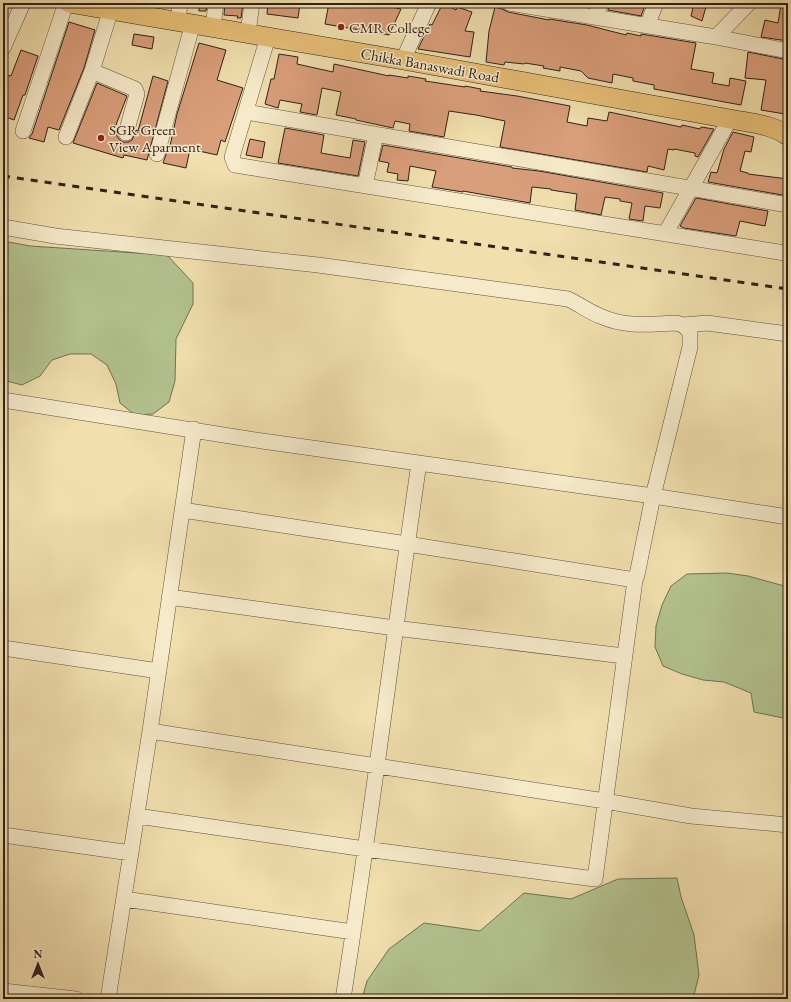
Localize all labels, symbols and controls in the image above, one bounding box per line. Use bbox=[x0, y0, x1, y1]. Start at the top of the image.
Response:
place label: CMR College bbox=[349, 18, 430, 37]
marker: CMR College bbox=[336, 22, 346, 32]
street label: Chikka Banaswadi Road bbox=[359, 43, 501, 87]
place label: SGR Green View Aparment bbox=[109, 120, 201, 156]
marker: SGR Green View Aparment bbox=[96, 133, 106, 143]
north arrow bbox=[18, 944, 58, 984]
text: N bbox=[34, 947, 43, 961]

